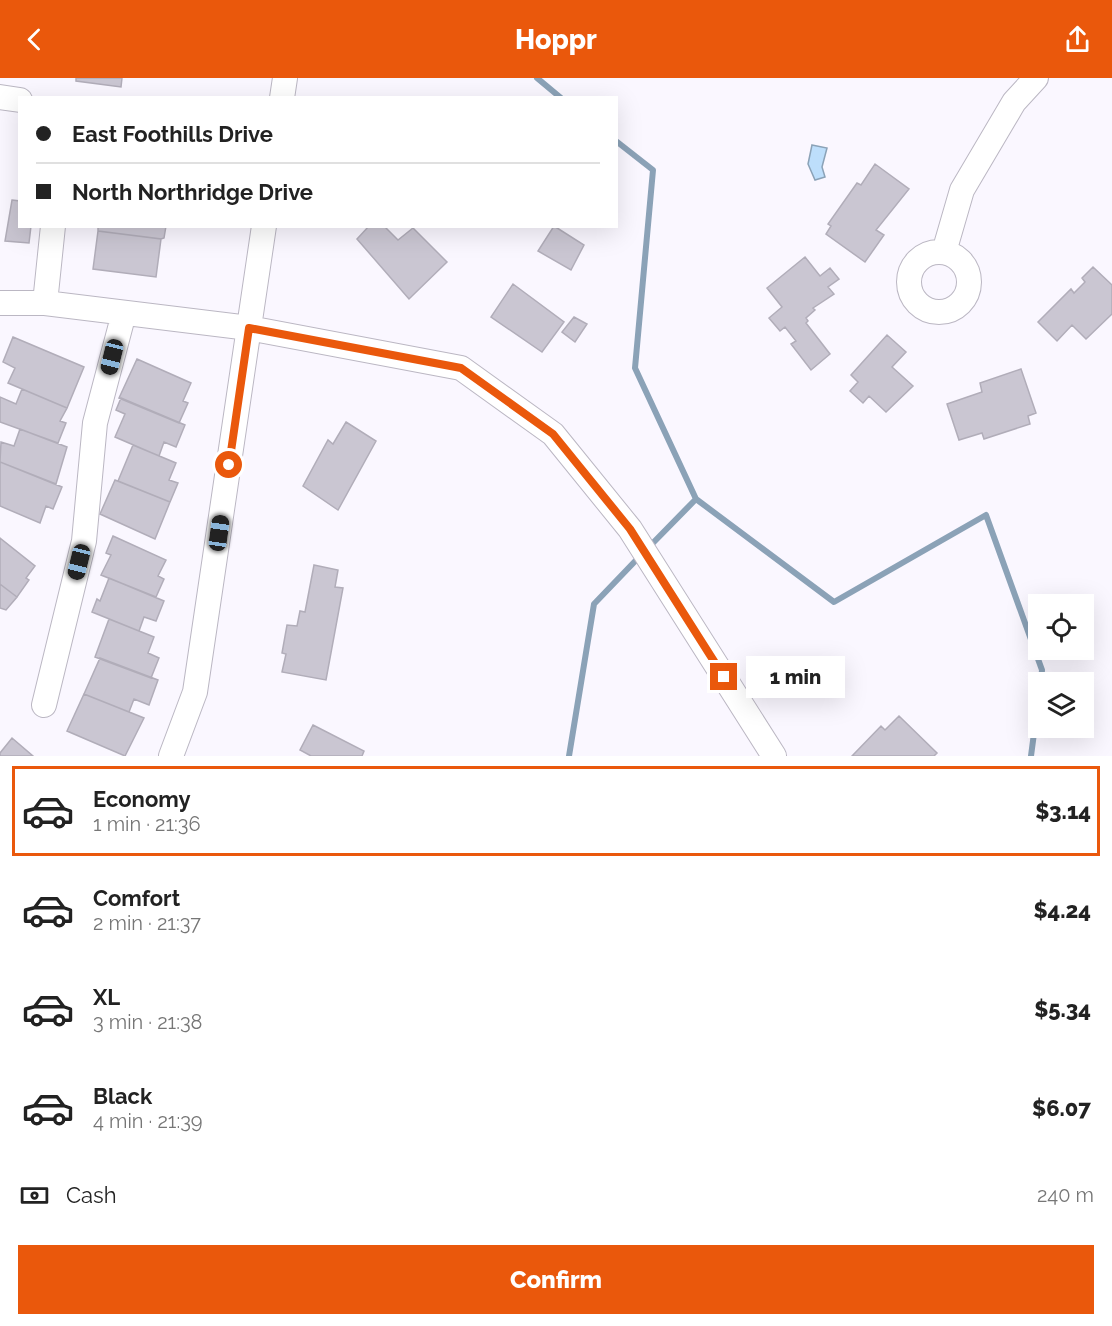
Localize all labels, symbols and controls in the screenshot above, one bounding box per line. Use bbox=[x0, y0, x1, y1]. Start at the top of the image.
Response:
icon: back bbox=[18, 23, 51, 56]
icon: share bbox=[1061, 23, 1094, 56]
text: Hoppr bbox=[515, 24, 597, 55]
text: East Foothills Drive bbox=[72, 121, 273, 147]
text: North Northridge Drive bbox=[72, 179, 313, 205]
car bbox=[99, 337, 125, 377]
route start bbox=[215, 451, 242, 478]
car bbox=[208, 514, 230, 552]
car bbox=[66, 542, 92, 582]
map controls bbox=[1028, 594, 1094, 738]
button: locate bbox=[1028, 594, 1094, 660]
callout: 1 min bbox=[745, 656, 844, 698]
route end bbox=[710, 663, 737, 690]
text: 1 min bbox=[770, 665, 821, 689]
button: layers bbox=[1028, 672, 1094, 738]
icon: car bbox=[21, 784, 75, 838]
text: Economy bbox=[93, 786, 191, 812]
text: $3.14 bbox=[1035, 798, 1091, 824]
text: 1 min · 21:36 bbox=[93, 812, 201, 836]
icon: car bbox=[21, 883, 75, 937]
text: Comfort bbox=[93, 885, 180, 911]
text: $4.24 bbox=[1033, 897, 1091, 923]
text: 2 min · 21:37 bbox=[93, 911, 201, 935]
icon: car bbox=[21, 982, 75, 1036]
text: XL bbox=[93, 984, 120, 1010]
text: $5.34 bbox=[1034, 996, 1091, 1022]
text: 3 min · 21:38 bbox=[93, 1010, 202, 1034]
icon: car bbox=[21, 1081, 75, 1135]
text: Black bbox=[93, 1083, 152, 1109]
text: $6.07 bbox=[1032, 1095, 1091, 1121]
text: 4 min · 21:39 bbox=[93, 1109, 203, 1133]
icon: cash bbox=[18, 1179, 51, 1212]
text: Cash bbox=[66, 1182, 117, 1208]
text: 240 m bbox=[1037, 1183, 1094, 1207]
button: Confirm bbox=[18, 1245, 1094, 1314]

